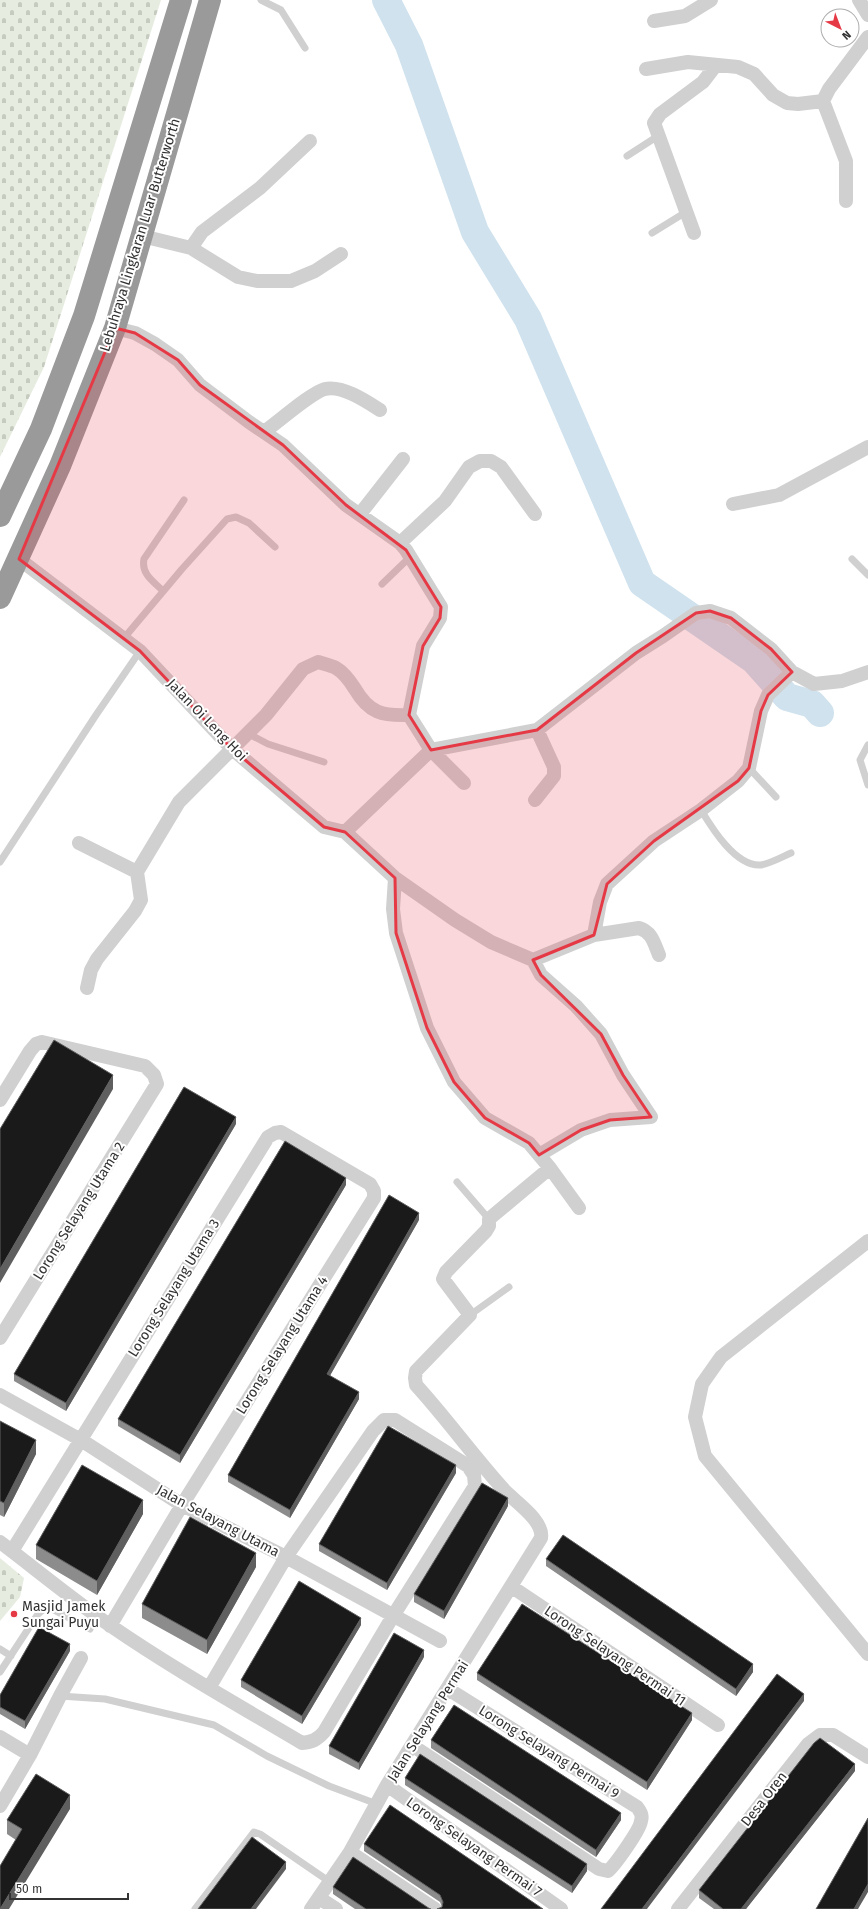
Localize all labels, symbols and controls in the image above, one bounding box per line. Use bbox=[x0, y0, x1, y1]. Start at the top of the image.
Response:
north arrow bbox=[820, 8, 860, 48]
text: N bbox=[839, 28, 853, 42]
street label: Lebuhraya Lingkaran Luar Butterworth bbox=[96, 116, 184, 354]
street label: Jalan Oi Leng Hoi bbox=[163, 675, 251, 765]
street label: Lorong Selayang Utama 2 bbox=[30, 1139, 128, 1283]
street label: Lorong Selayang Utama 3 bbox=[125, 1216, 223, 1360]
street label: Lorong Selayang Utama 4 bbox=[232, 1272, 332, 1417]
street label: Jalan Selayang Utama bbox=[154, 1481, 282, 1561]
place label: Masjid Jamek Sungai Puyu bbox=[22, 1598, 106, 1631]
street label: Lorong Selayang Permai 11 bbox=[541, 1602, 689, 1710]
marker: Masjid Jamek Sungai Puyu bbox=[9, 1609, 19, 1619]
street label: Jalan Selayang Permai bbox=[384, 1657, 472, 1785]
street label: Lorong Selayang Permai 9 bbox=[476, 1702, 622, 1802]
street label: Desa Oren bbox=[737, 1768, 791, 1830]
street label: Lorong Selayang Permai 7 bbox=[403, 1794, 545, 1900]
scale bar bbox=[10, 1875, 128, 1901]
text: 50 m bbox=[16, 1882, 42, 1896]

